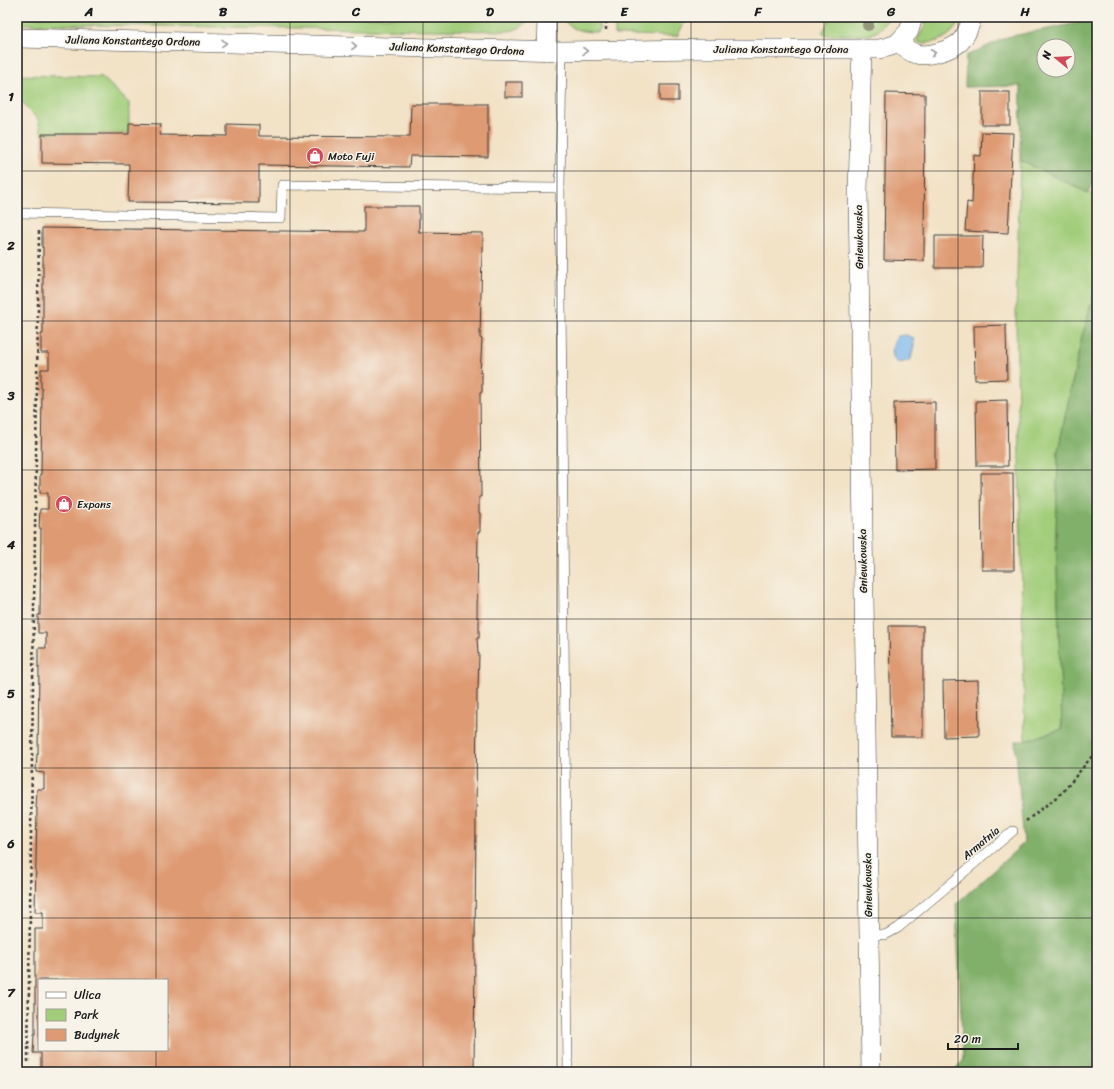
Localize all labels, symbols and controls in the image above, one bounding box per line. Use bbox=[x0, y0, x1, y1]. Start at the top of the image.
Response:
text: A bbox=[84, 0, 93, 23]
text: B bbox=[219, 0, 228, 23]
text: C bbox=[351, 0, 361, 23]
text: D bbox=[486, 0, 494, 23]
text: E bbox=[620, 0, 629, 23]
text: F bbox=[753, 0, 762, 23]
text: G bbox=[886, 0, 896, 23]
text: H bbox=[1019, 0, 1030, 23]
street label: Juliana Konstantego Ordona bbox=[64, 30, 201, 52]
street label: Juliana Konstantego Ordona bbox=[388, 37, 525, 61]
north arrow bbox=[1036, 38, 1076, 78]
one-way arrow bbox=[221, 39, 227, 47]
street label: Juliana Konstantego Ordona bbox=[713, 40, 849, 59]
one-way arrow bbox=[351, 42, 357, 50]
one-way arrow bbox=[582, 47, 588, 55]
text: N bbox=[1036, 48, 1057, 63]
one-way arrow bbox=[930, 49, 936, 58]
text: 1 bbox=[8, 85, 14, 108]
shop icon: Moto Fuji bbox=[305, 146, 325, 166]
place label: Moto Fuji bbox=[328, 147, 375, 166]
street label: Gniewkowska bbox=[849, 204, 869, 269]
text: 2 bbox=[6, 234, 15, 257]
text: 3 bbox=[6, 384, 15, 407]
shop icon: Expans bbox=[54, 494, 74, 514]
place label: Expans bbox=[77, 495, 112, 514]
street label: Gniewkowska bbox=[853, 528, 873, 593]
text: 4 bbox=[6, 533, 16, 556]
text: 5 bbox=[7, 682, 15, 705]
street label: Armatnia bbox=[957, 821, 1005, 865]
text: 6 bbox=[6, 832, 15, 855]
street label: Gniewkowska bbox=[858, 852, 878, 917]
legend bbox=[38, 979, 168, 1051]
text: 7 bbox=[7, 981, 16, 1004]
text: Ulica bbox=[74, 984, 102, 1006]
text: Park bbox=[74, 1004, 99, 1026]
text: Budynek bbox=[74, 1024, 120, 1046]
scale bar bbox=[948, 1025, 1018, 1051]
text: 20 m bbox=[954, 1028, 981, 1050]

